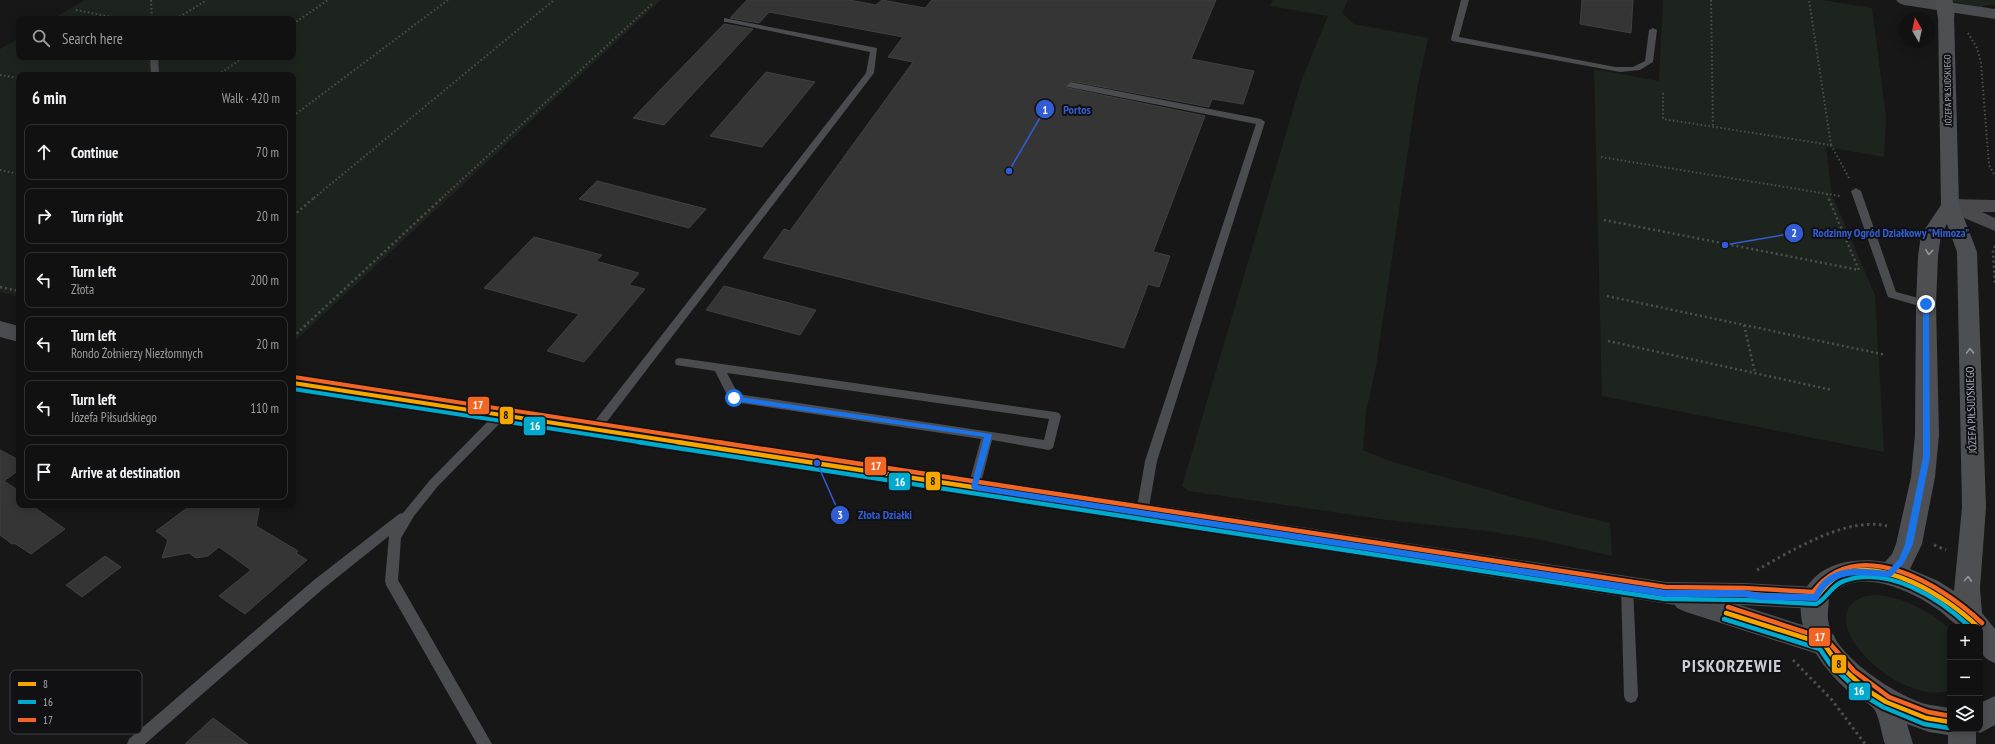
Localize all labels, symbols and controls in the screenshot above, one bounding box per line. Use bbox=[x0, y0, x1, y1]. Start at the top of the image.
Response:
north arrow bbox=[1899, 12, 1935, 48]
search box bbox=[16, 16, 296, 60]
icon: search bbox=[30, 27, 52, 49]
text: Search here bbox=[62, 29, 123, 48]
street label: JÓZEFA PIŁSUDSKIEGO bbox=[1941, 54, 1954, 127]
text: 6 min bbox=[32, 87, 66, 109]
text: Walk · 420 m bbox=[222, 90, 280, 107]
callout: Portos bbox=[1035, 97, 1098, 121]
text: 1 bbox=[1042, 102, 1048, 117]
text: Portos bbox=[1063, 102, 1091, 117]
icon: ahead bbox=[33, 141, 55, 163]
text: Continue bbox=[71, 143, 118, 162]
text: 70 m bbox=[256, 144, 279, 161]
icon: right bbox=[33, 205, 55, 227]
text: Turn right bbox=[71, 207, 123, 226]
text: 20 m bbox=[256, 208, 279, 225]
callout: Rodzinny Ogród Działkowy "Mimoza" bbox=[1784, 221, 1978, 245]
text: 2 bbox=[1791, 225, 1797, 240]
text: Rodzinny Ogród Działkowy "Mimoza" bbox=[1813, 225, 1969, 240]
one-way arrow bbox=[1924, 249, 1933, 255]
text: Turn left bbox=[71, 262, 116, 281]
icon: left bbox=[33, 269, 55, 291]
text: 200 m bbox=[250, 272, 279, 289]
text: Złota bbox=[71, 281, 94, 298]
route end bbox=[1917, 295, 1935, 313]
text: Turn left bbox=[71, 326, 116, 345]
icon: left bbox=[33, 333, 55, 355]
text: 20 m bbox=[256, 336, 279, 353]
text: Rondo Żołnierzy Niezłomnych bbox=[71, 345, 203, 362]
one-way arrow bbox=[1966, 348, 1974, 354]
street label: JÓZEFA PIŁSUDSKIEGO bbox=[1962, 366, 1980, 455]
route start bbox=[725, 389, 743, 407]
text: Turn left bbox=[71, 390, 116, 409]
line badge: 17 bbox=[467, 396, 490, 415]
icon: left bbox=[33, 397, 55, 419]
text: 17 bbox=[473, 398, 483, 412]
text: 110 m bbox=[250, 400, 279, 417]
line badge: 8 bbox=[499, 406, 514, 425]
text: 8 bbox=[503, 408, 509, 422]
text: Józefa Piłsudskiego bbox=[71, 409, 157, 426]
line badge: 16 bbox=[523, 416, 546, 436]
text: 16 bbox=[530, 419, 540, 433]
line badge: 17 bbox=[864, 456, 887, 476]
text: 17 bbox=[871, 459, 881, 473]
icon: arrive bbox=[33, 461, 55, 483]
text: Arrive at destination bbox=[71, 463, 180, 482]
line badge: 8 bbox=[925, 471, 941, 491]
line badge: 16 bbox=[888, 472, 911, 491]
text: 8 bbox=[930, 474, 936, 488]
text: 16 bbox=[895, 475, 905, 489]
callout: Złota Działki bbox=[830, 503, 920, 527]
text: 3 bbox=[837, 507, 843, 522]
text: Złota Działki bbox=[858, 507, 912, 522]
one-way arrow bbox=[1963, 575, 1972, 582]
map controls bbox=[1947, 624, 1983, 732]
button: + bbox=[1947, 624, 1983, 660]
line badge: 17 bbox=[1808, 627, 1831, 647]
text: 17 bbox=[1815, 630, 1825, 644]
district label: PISKORZEWIE bbox=[1682, 654, 1782, 677]
line badge: 8 bbox=[1831, 654, 1847, 674]
text: 8 bbox=[1836, 657, 1842, 671]
button: − bbox=[1947, 660, 1983, 696]
legend bbox=[10, 670, 142, 734]
text: 8 bbox=[43, 677, 48, 691]
line badge: 16 bbox=[1848, 682, 1871, 701]
text: 16 bbox=[1854, 684, 1864, 698]
text: 16 bbox=[43, 695, 53, 709]
button: layers bbox=[1947, 696, 1983, 732]
text: 17 bbox=[43, 713, 53, 727]

